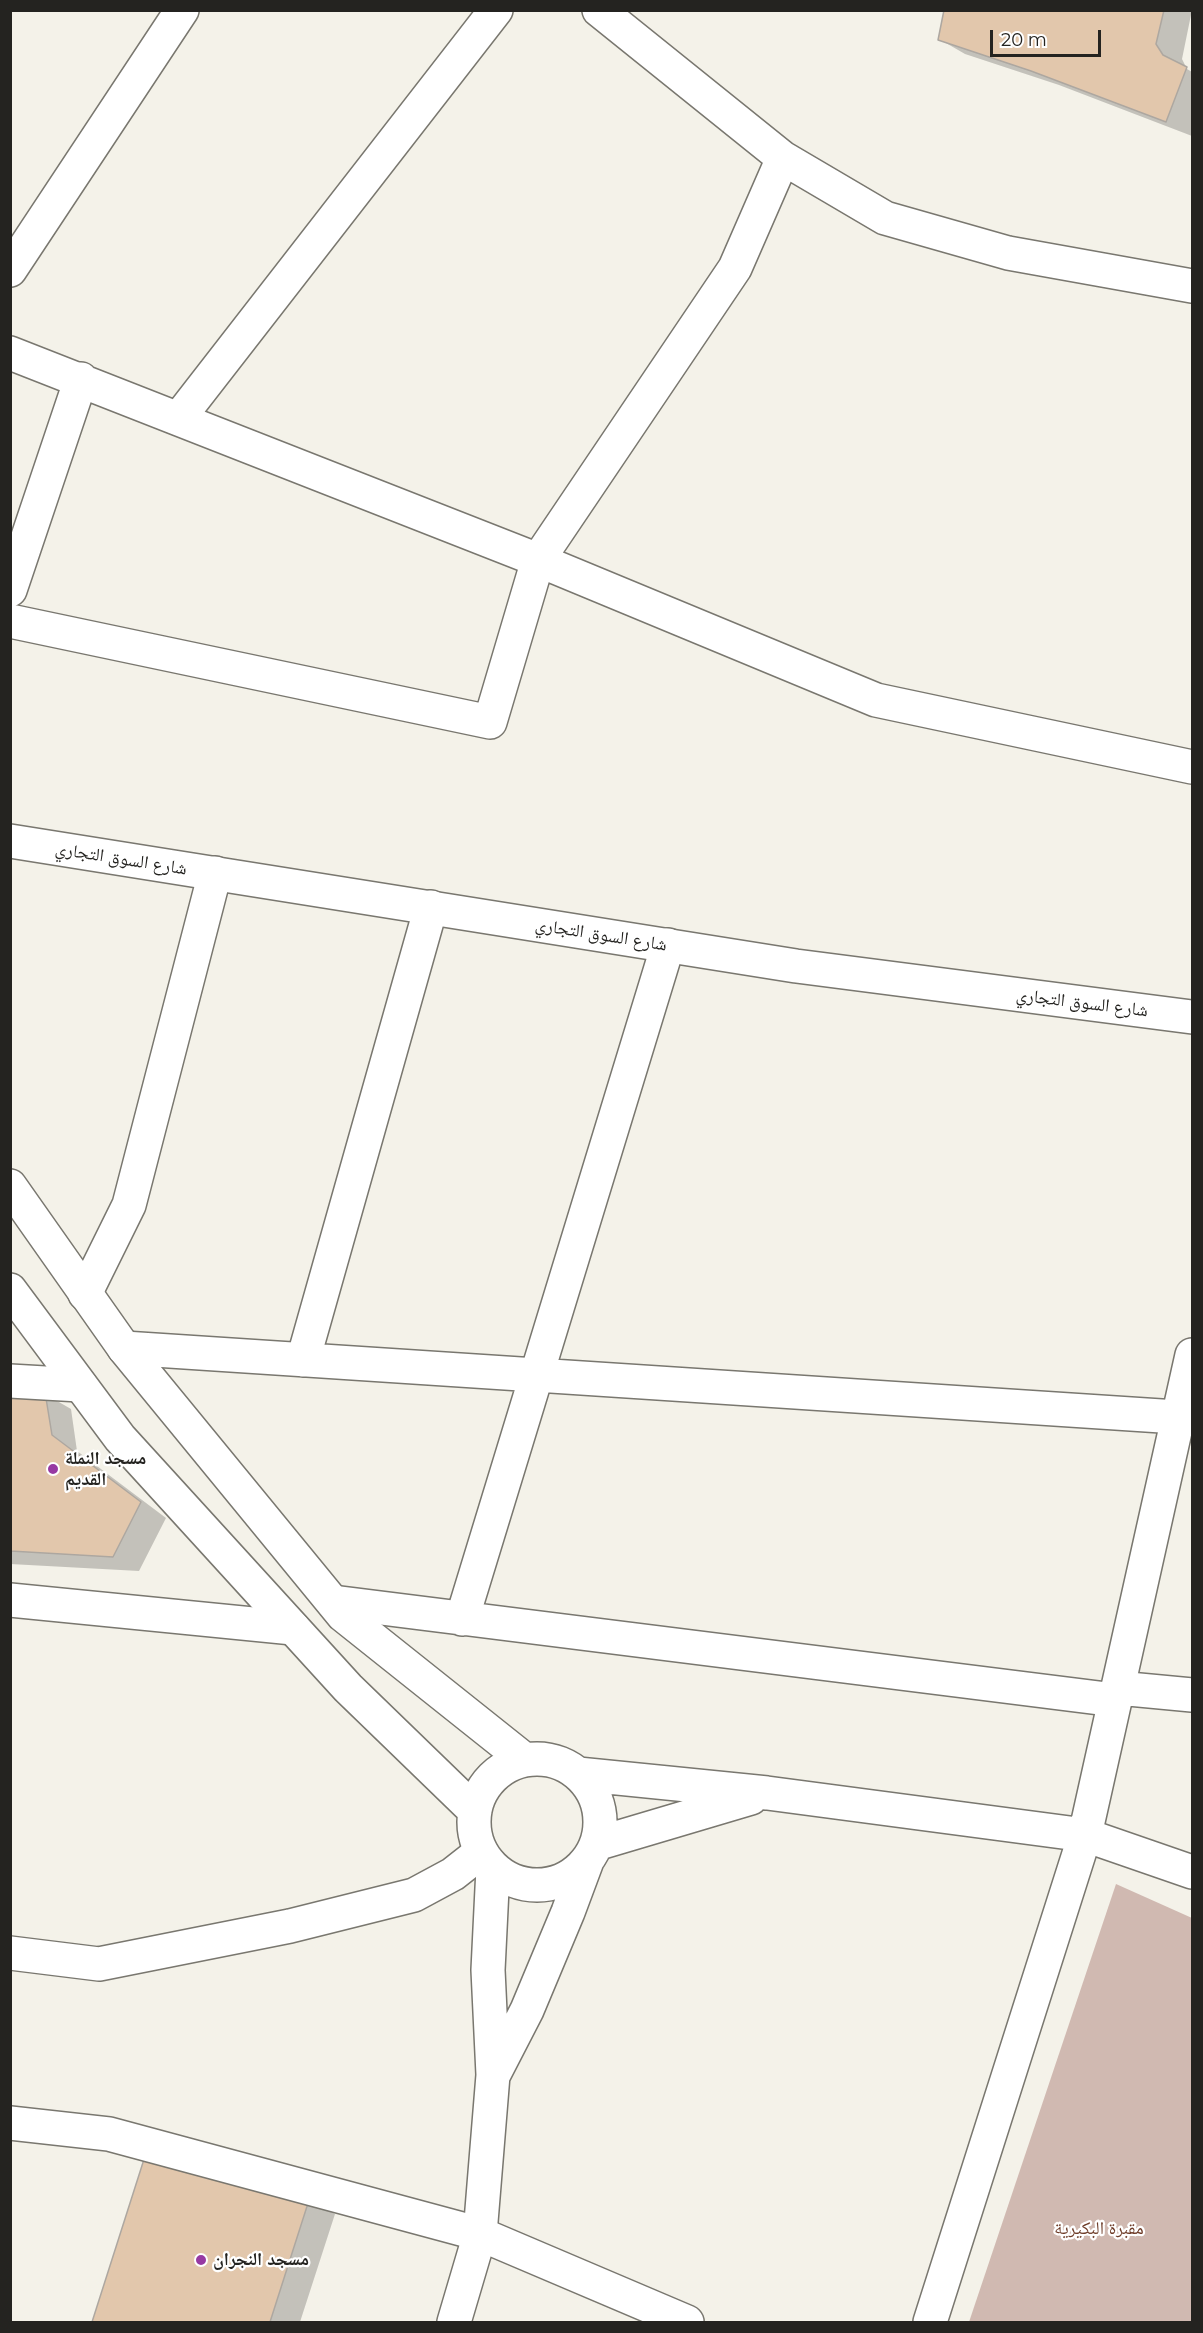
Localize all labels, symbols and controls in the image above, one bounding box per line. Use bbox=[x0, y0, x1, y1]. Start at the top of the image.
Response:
scale bar bbox=[993, 18, 1104, 56]
text: 20 m bbox=[1001, 29, 1047, 51]
street label: شارع السوق التجاري bbox=[54, 838, 188, 880]
street label: شارع السوق التجاري bbox=[534, 914, 668, 956]
street label: شارع السوق التجاري bbox=[1015, 984, 1149, 1022]
place label: مسجد النملة القديم bbox=[65, 1448, 146, 1490]
marker: مسجد النملة القديم bbox=[46, 1462, 60, 1476]
park label: مقبرة البكيرية bbox=[1054, 2218, 1144, 2240]
place label: مسجد النجران bbox=[213, 2249, 309, 2271]
marker: مسجد النجران bbox=[194, 2253, 208, 2267]

